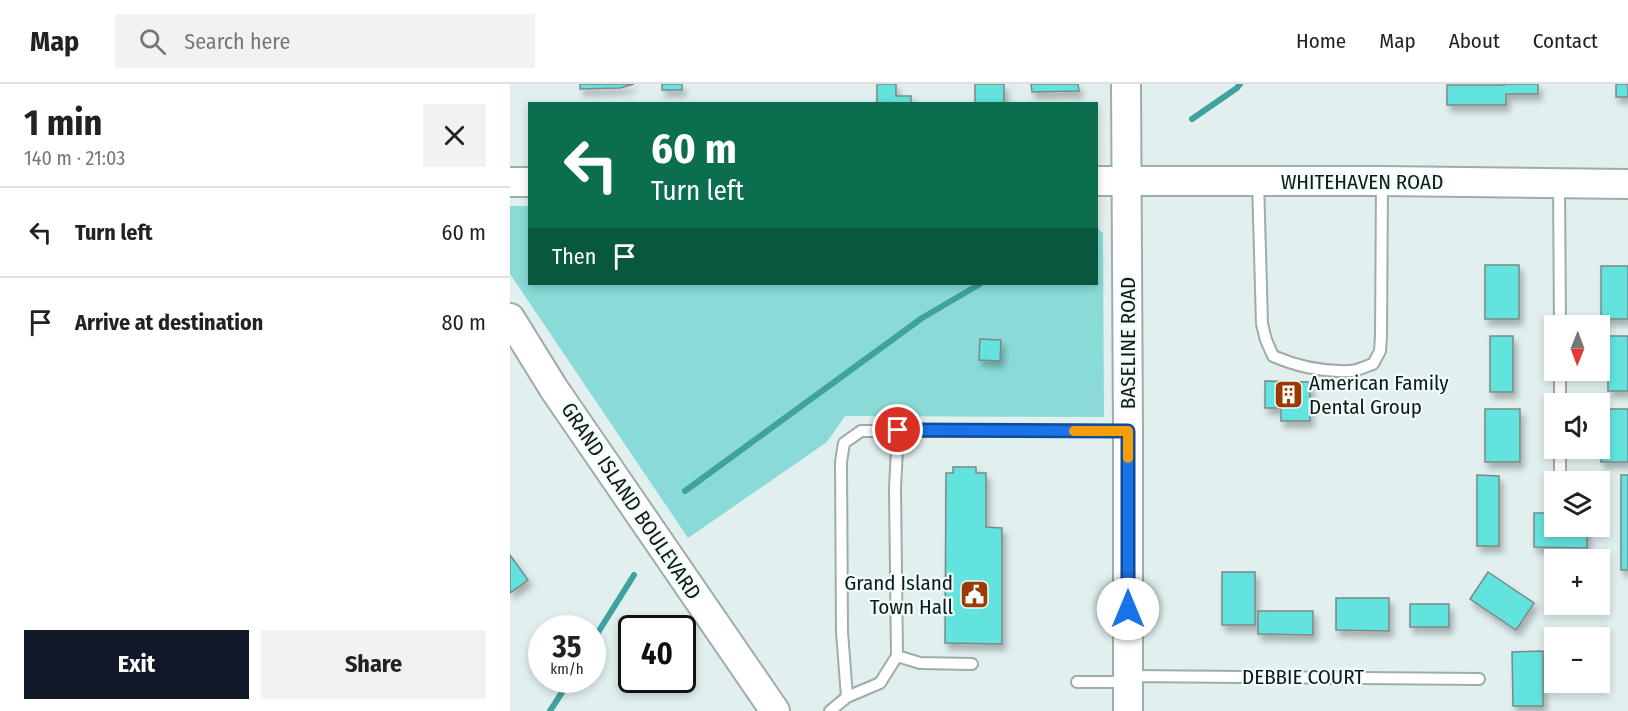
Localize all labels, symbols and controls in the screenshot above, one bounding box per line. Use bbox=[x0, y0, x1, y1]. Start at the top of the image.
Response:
search box bbox=[115, 14, 535, 68]
text: Map bbox=[30, 25, 79, 58]
icon: search bbox=[136, 25, 169, 58]
text: Search here bbox=[184, 28, 290, 55]
text: Home bbox=[1296, 28, 1346, 54]
text: Map bbox=[1379, 28, 1416, 54]
text: About bbox=[1449, 28, 1500, 54]
text: Contact bbox=[1533, 28, 1598, 54]
text: 1 min bbox=[24, 101, 102, 145]
button: close bbox=[423, 104, 486, 167]
text: 60 m bbox=[651, 124, 737, 174]
icon: left bbox=[552, 126, 630, 204]
text: 140 m · 21:03 bbox=[24, 146, 125, 170]
street label: WHITEHAVEN ROAD bbox=[1281, 169, 1443, 195]
text: Turn left bbox=[651, 175, 744, 207]
icon: left bbox=[24, 216, 57, 249]
text: Turn left bbox=[75, 219, 153, 246]
text: 60 m bbox=[442, 219, 486, 246]
icon: arrive bbox=[608, 240, 641, 273]
text: Then bbox=[552, 243, 596, 270]
street label: BASELINE ROAD bbox=[1115, 277, 1141, 409]
icon: arrive bbox=[24, 306, 57, 339]
text: Arrive at destination bbox=[75, 309, 263, 336]
text: 80 m bbox=[441, 309, 486, 336]
north arrow bbox=[1544, 315, 1610, 381]
map controls bbox=[1544, 315, 1610, 693]
place label: American Family Dental Group bbox=[1309, 370, 1449, 420]
building icon: American Family Dental Group bbox=[1272, 379, 1304, 411]
button: sound bbox=[1544, 393, 1610, 459]
street label: GRAND ISLAND BOULEVARD bbox=[555, 398, 707, 604]
pin bbox=[872, 404, 923, 455]
icon: arrive bbox=[881, 413, 914, 446]
button: layers bbox=[1544, 471, 1610, 537]
button: + bbox=[1544, 549, 1610, 615]
place label: Grand Island Town Hall bbox=[844, 570, 953, 620]
position arrow bbox=[1096, 577, 1160, 641]
public building icon: Grand Island Town Hall bbox=[958, 579, 990, 611]
speed limit sign: 40 bbox=[618, 615, 696, 693]
button: − bbox=[1544, 627, 1610, 693]
text: 35 bbox=[553, 629, 581, 665]
button: Exit bbox=[24, 630, 249, 699]
button: Share bbox=[261, 630, 486, 699]
text: km/h bbox=[550, 660, 584, 678]
street label: DEBBIE COURT bbox=[1242, 664, 1364, 690]

